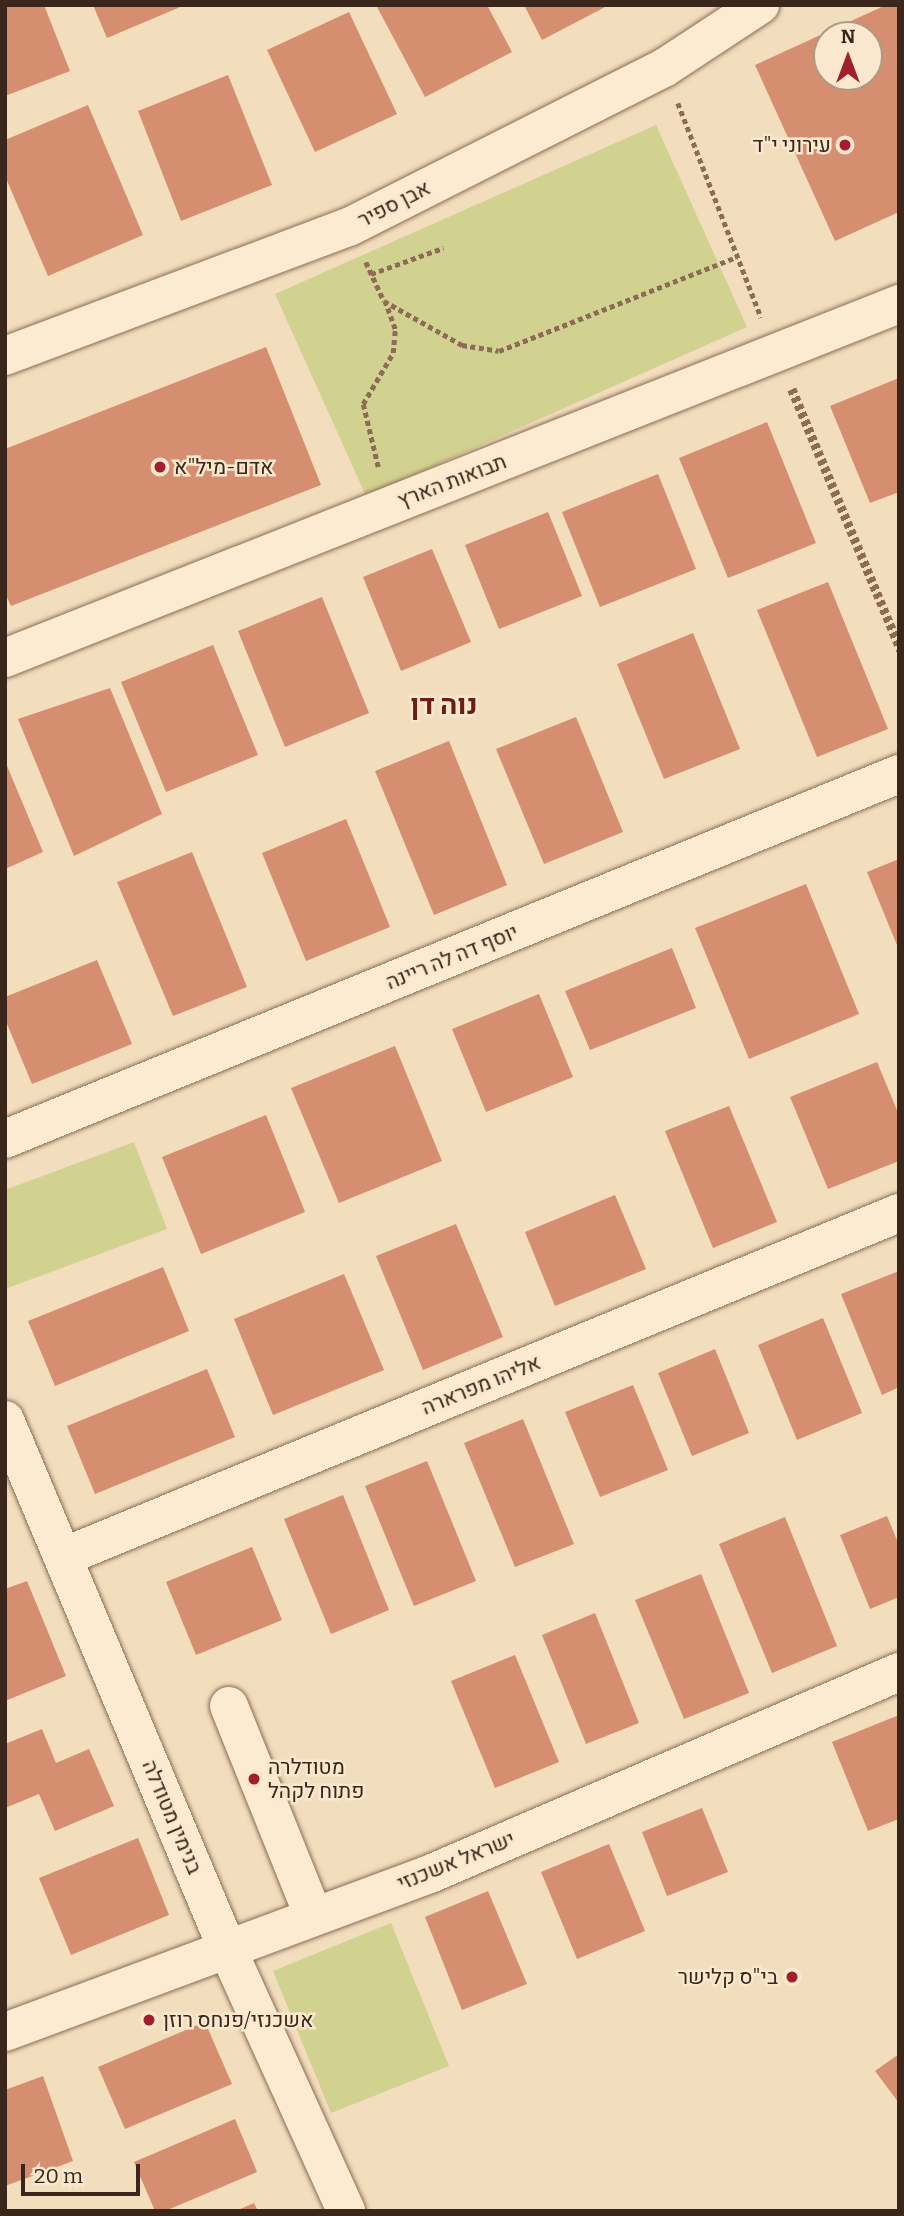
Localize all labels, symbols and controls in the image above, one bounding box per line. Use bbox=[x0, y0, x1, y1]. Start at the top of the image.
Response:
north arrow bbox=[813, 21, 883, 91]
text: N bbox=[841, 25, 855, 48]
place label: עירוני י"ד bbox=[753, 132, 831, 158]
marker: עירוני י"ד bbox=[837, 137, 853, 153]
street label: אבן ספיר bbox=[354, 175, 434, 233]
street label: תבואות הארץ bbox=[394, 449, 510, 513]
place label: אדם-מיל"א bbox=[174, 454, 273, 480]
marker: אדם-מיל"א bbox=[152, 459, 168, 475]
district label: נוה דן bbox=[410, 688, 478, 722]
street label: יוסף דה לה ריינה bbox=[382, 919, 522, 995]
street label: אליהו מפרארה bbox=[418, 1350, 544, 1420]
place label: מטודלרה פתוח לקהל bbox=[268, 1754, 364, 1804]
street label: בנימין מטודלה bbox=[137, 1756, 207, 1878]
marker: מטודלרה פתוח לקהל bbox=[246, 1771, 262, 1787]
street label: ישראל אשכנזי bbox=[394, 1826, 518, 1896]
place label: בי"ס קלישר bbox=[678, 1964, 778, 1990]
marker: בי"ס קלישר bbox=[784, 1969, 800, 1985]
place label: אשכנזי/פנחס רוזן bbox=[163, 2007, 313, 2033]
marker: אשכנזי/פנחס רוזן bbox=[141, 2012, 157, 2028]
scale bar bbox=[24, 2150, 144, 2194]
text: 20 m bbox=[34, 2163, 83, 2189]

